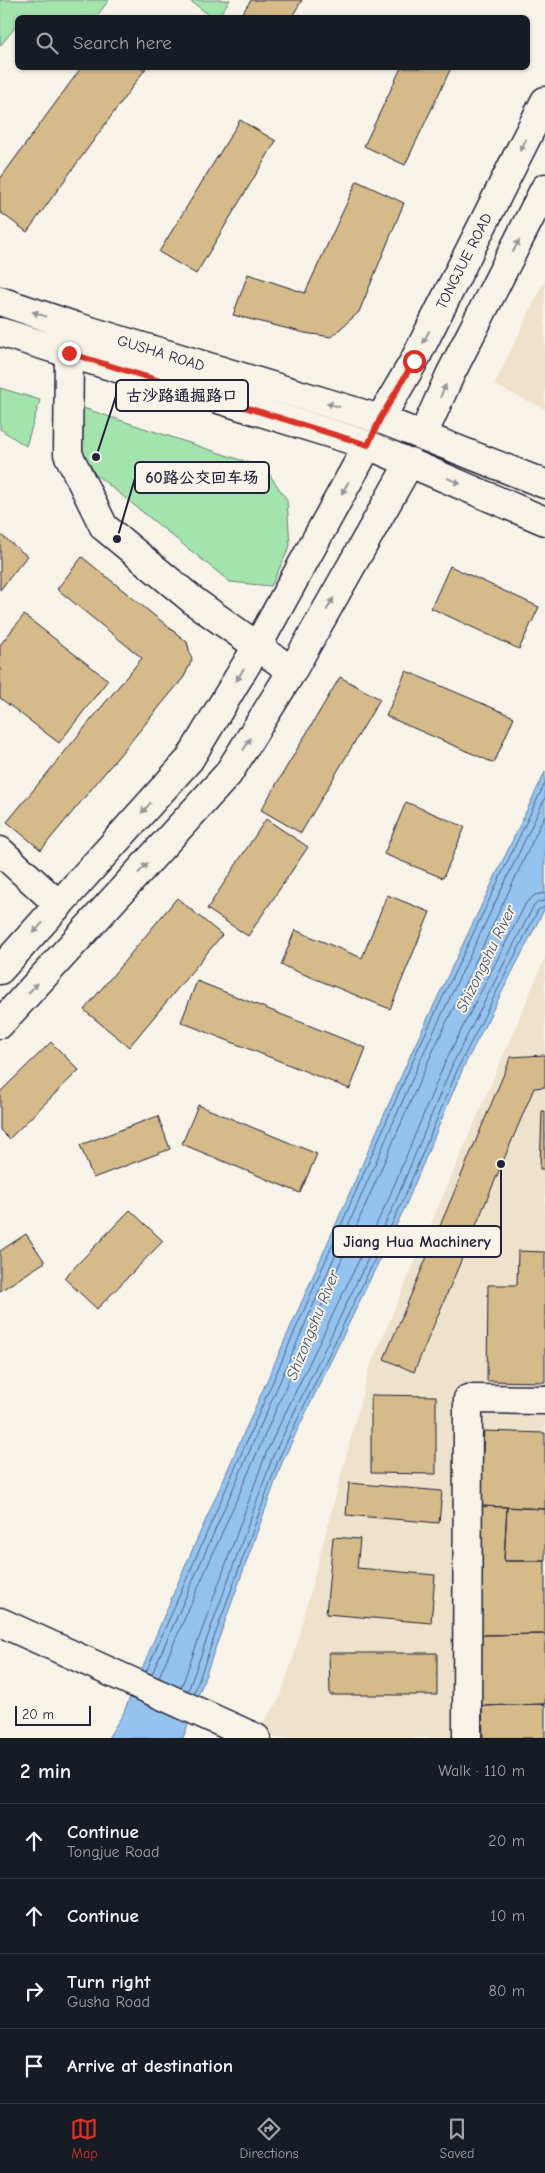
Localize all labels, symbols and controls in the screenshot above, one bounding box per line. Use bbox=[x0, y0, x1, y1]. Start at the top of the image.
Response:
search box bbox=[15, 15, 530, 70]
icon: search bbox=[33, 29, 61, 57]
text: Search here bbox=[73, 32, 172, 54]
one-way arrow bbox=[519, 137, 527, 152]
street label: TONGJUE ROAD bbox=[432, 210, 496, 312]
one-way arrow bbox=[512, 238, 520, 253]
one-way arrow bbox=[31, 310, 46, 317]
one-way arrow bbox=[422, 329, 430, 344]
street label: GUSHA ROAD bbox=[115, 331, 207, 375]
route end bbox=[58, 342, 81, 365]
route start bbox=[403, 350, 426, 373]
callout: 古沙路通掘路口 bbox=[116, 380, 248, 411]
one-way arrow bbox=[440, 384, 448, 398]
text: 古沙路通掘路口 bbox=[126, 387, 238, 405]
one-way arrow bbox=[325, 401, 340, 409]
callout: 60路公交回车场 bbox=[135, 462, 269, 493]
text: 60路公交回车场 bbox=[145, 469, 259, 487]
one-way arrow bbox=[447, 478, 461, 486]
one-way arrow bbox=[340, 481, 349, 494]
one-way arrow bbox=[326, 597, 334, 612]
one-way arrow bbox=[235, 669, 244, 682]
one-way arrow bbox=[242, 737, 252, 750]
one-way arrow bbox=[140, 801, 152, 813]
one-way arrow bbox=[137, 861, 148, 874]
water label: Shizongshu River bbox=[452, 902, 520, 1015]
one-way arrow bbox=[32, 922, 43, 935]
one-way arrow bbox=[27, 982, 39, 994]
callout: Jiang Hua Machinery bbox=[333, 1226, 501, 1257]
text: Jiang Hua Machinery bbox=[343, 1233, 491, 1251]
water label: Shizongshu River bbox=[283, 1267, 343, 1382]
scale bar bbox=[15, 1703, 91, 1726]
text: 20 m bbox=[22, 1706, 54, 1723]
text: 2 min bbox=[20, 1759, 71, 1783]
text: Walk · 110 m bbox=[438, 1762, 525, 1780]
text: Continue bbox=[67, 1821, 139, 1843]
icon: ahead bbox=[20, 1827, 48, 1855]
text: 20 m bbox=[488, 1832, 525, 1850]
text: Tongjue Road bbox=[67, 1843, 160, 1861]
icon: ahead bbox=[20, 1902, 48, 1930]
text: Continue bbox=[67, 1905, 139, 1927]
text: 10 m bbox=[490, 1907, 525, 1925]
text: Turn right bbox=[67, 1971, 151, 1993]
icon: right bbox=[20, 1977, 48, 2005]
text: 80 m bbox=[488, 1982, 525, 2000]
text: Gusha Road bbox=[67, 1993, 150, 2011]
icon: arrive bbox=[20, 2052, 48, 2080]
text: Arrive at destination bbox=[67, 2055, 233, 2077]
tab: Map bbox=[70, 2115, 98, 2162]
tab: Directions bbox=[239, 2115, 299, 2162]
tab: Saved bbox=[440, 2115, 475, 2162]

